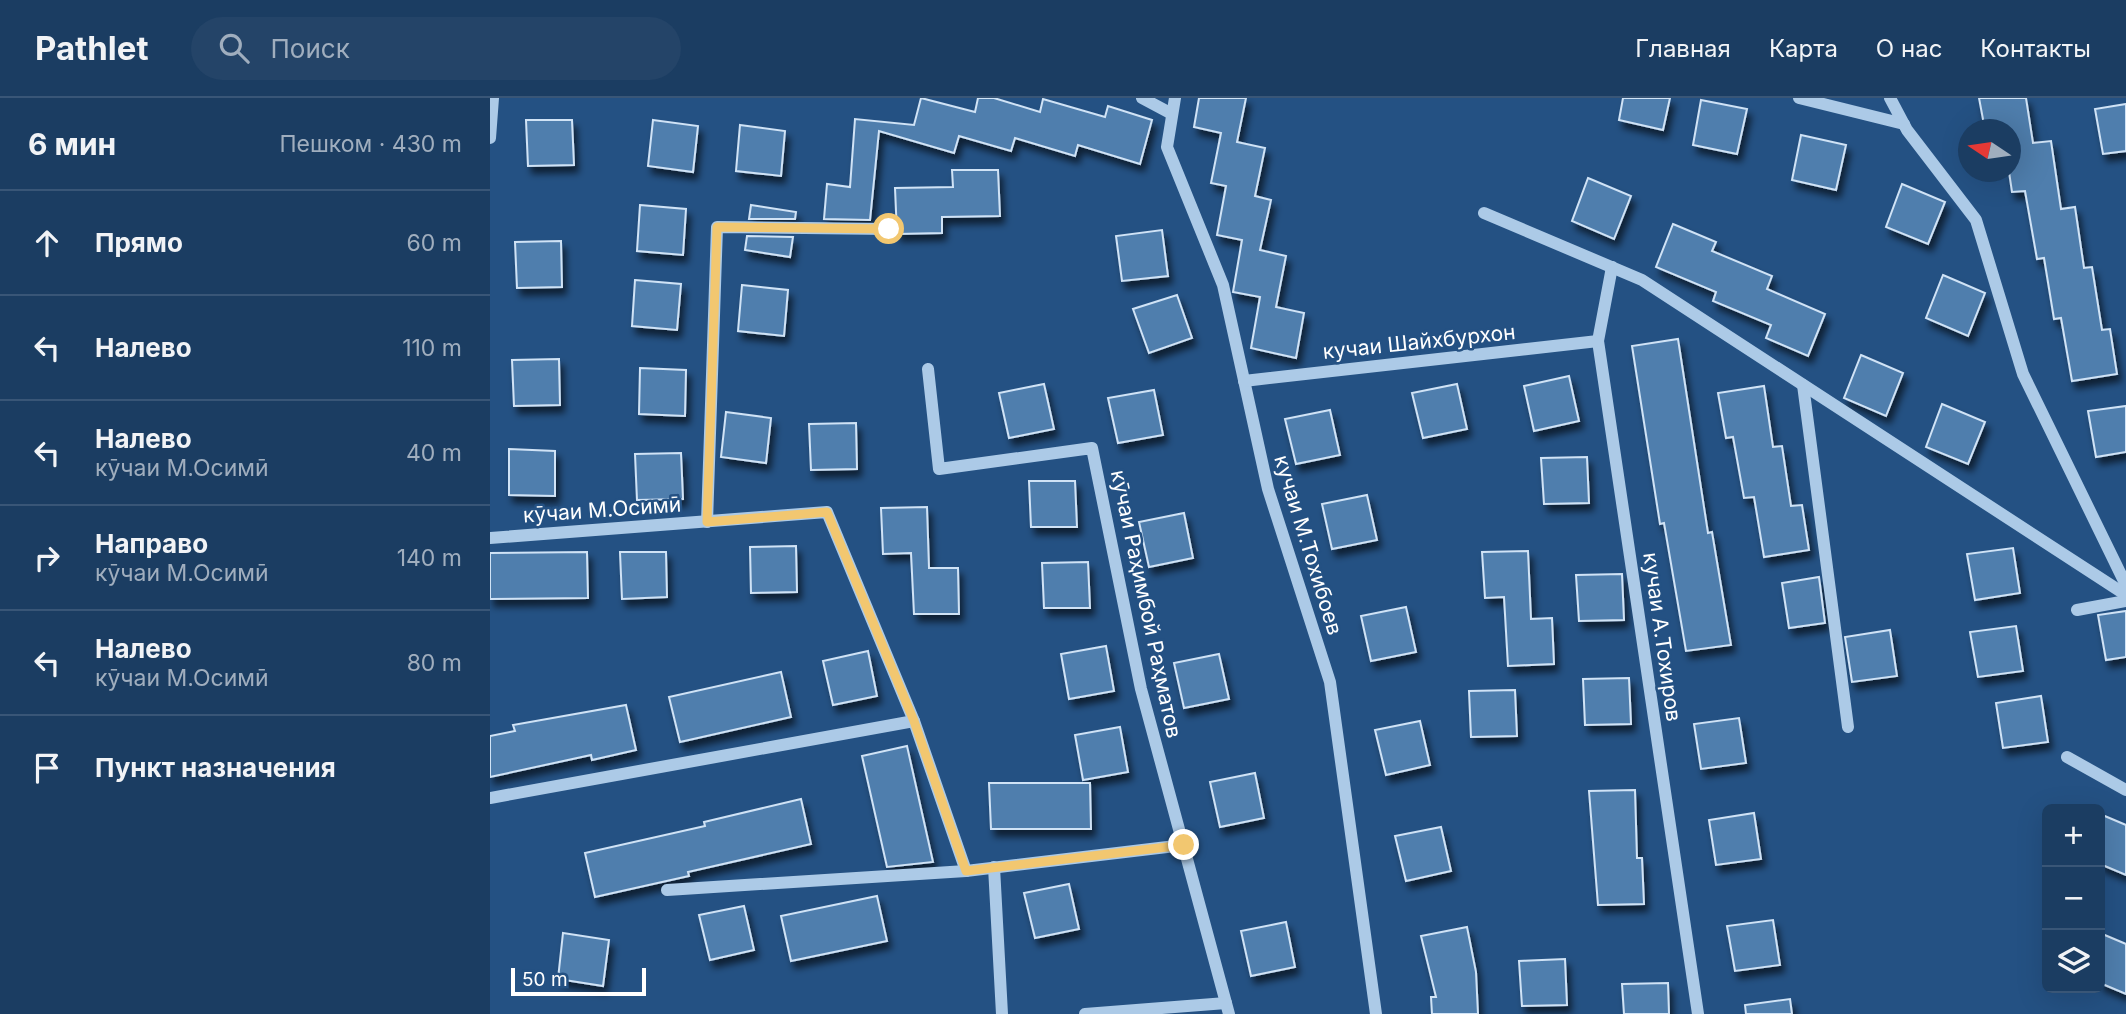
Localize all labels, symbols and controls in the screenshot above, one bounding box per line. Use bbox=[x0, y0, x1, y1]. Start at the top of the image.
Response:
search box bbox=[191, 17, 681, 80]
text: Pathlet bbox=[35, 28, 149, 68]
icon: search bbox=[215, 29, 253, 67]
text: Поиск bbox=[271, 33, 350, 64]
text: Главная bbox=[1635, 34, 1731, 63]
text: Карта bbox=[1769, 34, 1838, 63]
text: О нас bbox=[1876, 34, 1942, 63]
text: Контакты bbox=[1980, 34, 2091, 63]
north arrow bbox=[1958, 119, 2021, 182]
text: 6 мин bbox=[28, 126, 116, 162]
text: Пешком · 430 m bbox=[279, 130, 462, 158]
route start bbox=[873, 213, 904, 244]
icon: ahead bbox=[28, 224, 66, 262]
text: Прямо bbox=[95, 227, 183, 258]
text: 60 m bbox=[407, 229, 462, 257]
street label: кучаи Шайхбурхон bbox=[1321, 319, 1517, 364]
icon: left bbox=[28, 329, 66, 367]
text: Налево bbox=[95, 332, 192, 363]
text: 110 m bbox=[402, 334, 462, 362]
text: Налево bbox=[95, 423, 192, 454]
icon: left bbox=[28, 434, 66, 472]
text: 40 m bbox=[406, 439, 462, 467]
street label: кучаи М.Тохибоев bbox=[1269, 452, 1348, 638]
text: кӯчаи М.Осимӣ bbox=[95, 454, 269, 482]
street label: кӯчаи Раҳимбой Раҳматов bbox=[1106, 468, 1187, 740]
street label: кӯчаи М.Осимӣ bbox=[522, 492, 682, 527]
text: Направо bbox=[95, 528, 208, 559]
icon: right bbox=[28, 539, 66, 577]
text: 140 m bbox=[397, 544, 462, 572]
street label: кучаи А.Тохиров bbox=[1638, 551, 1687, 723]
text: кӯчаи М.Осимӣ bbox=[95, 559, 269, 587]
text: Налево bbox=[95, 633, 192, 664]
icon: left bbox=[28, 644, 66, 682]
text: 80 m bbox=[407, 649, 462, 677]
text: кӯчаи М.Осимӣ bbox=[95, 664, 269, 692]
icon: arrive bbox=[28, 749, 66, 787]
text: Пункт назначения bbox=[95, 752, 336, 783]
map controls bbox=[2042, 804, 2105, 993]
button: + bbox=[2042, 804, 2105, 867]
route end bbox=[1168, 829, 1199, 860]
button: − bbox=[2042, 867, 2105, 930]
button: layers bbox=[2042, 930, 2105, 993]
scale bar bbox=[511, 965, 646, 997]
text: 50 m bbox=[522, 968, 568, 991]

